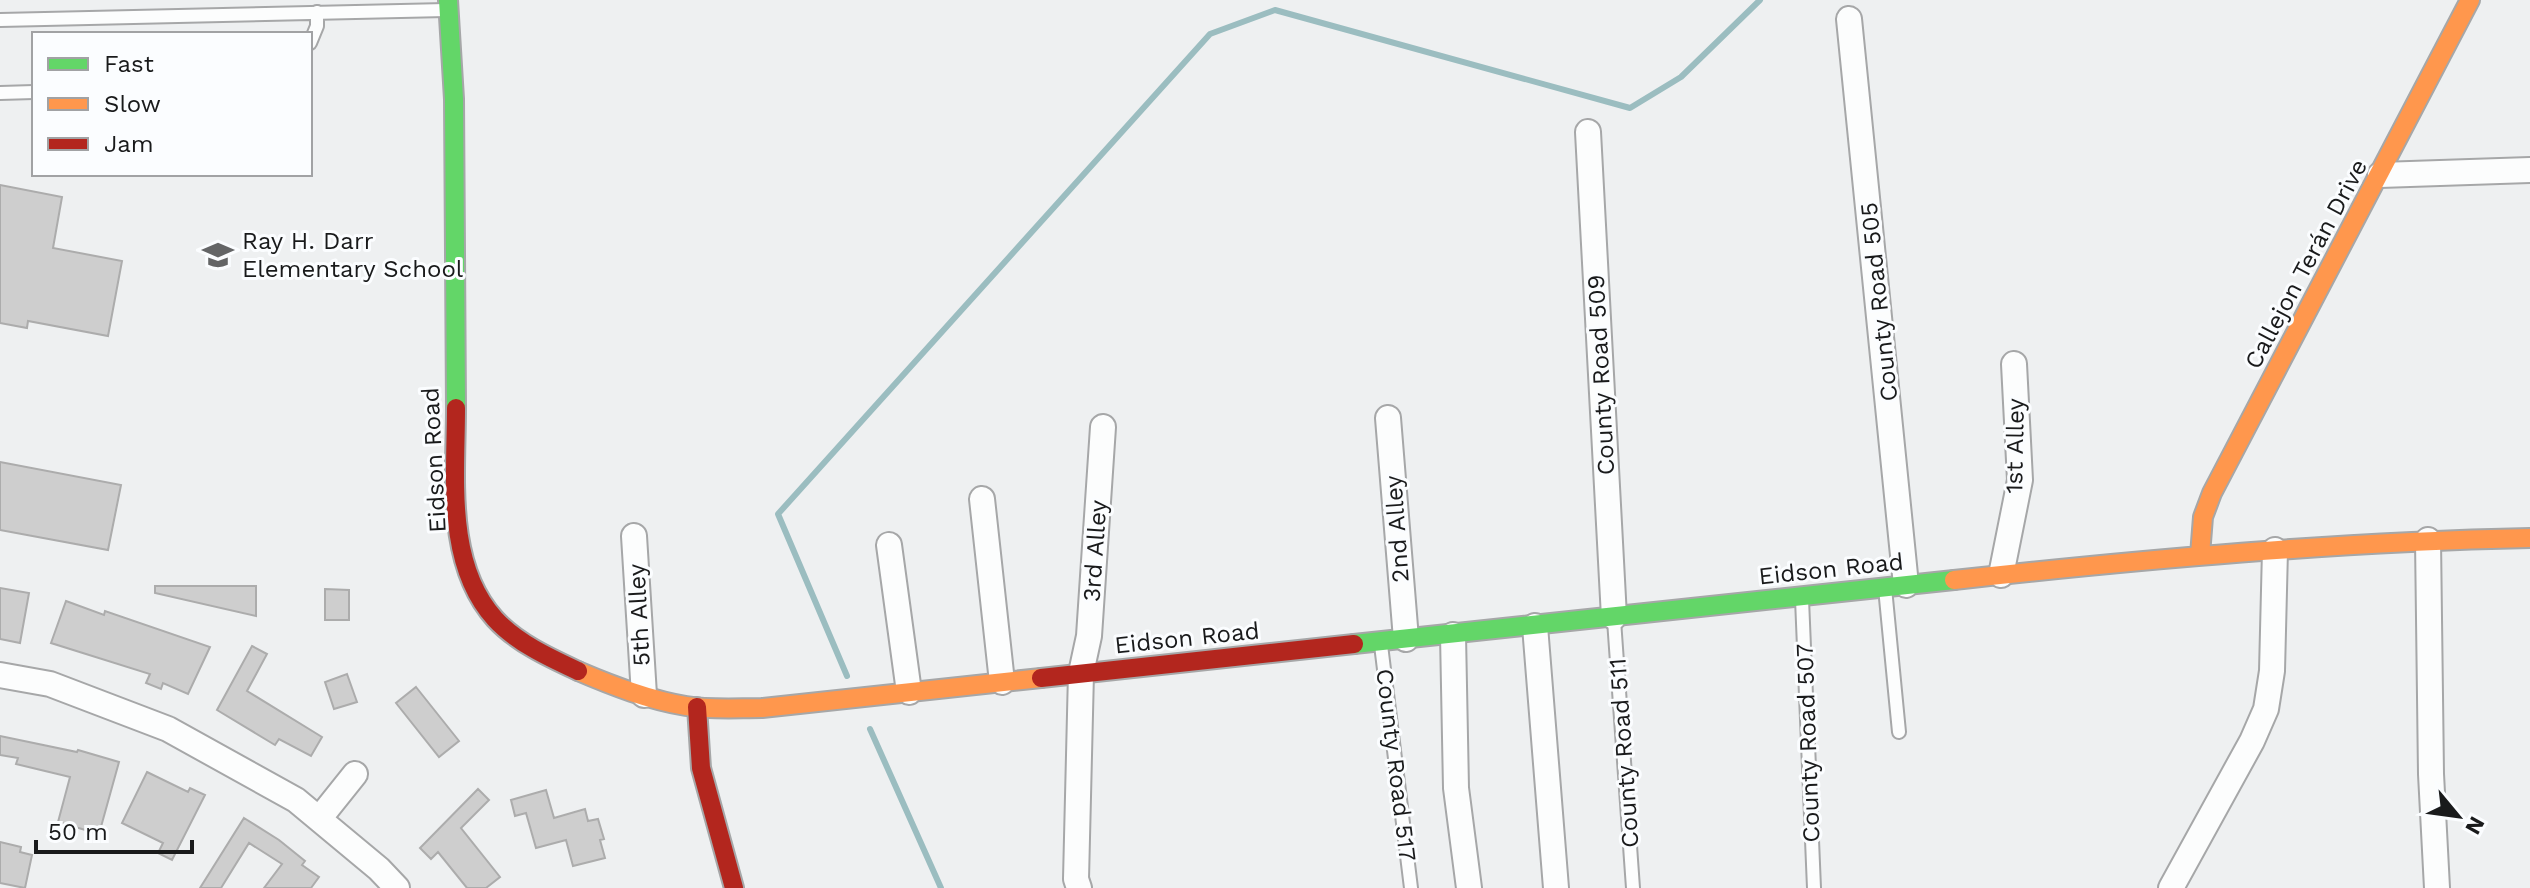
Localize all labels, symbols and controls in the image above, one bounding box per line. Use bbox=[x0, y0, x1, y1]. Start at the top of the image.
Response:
legend bbox=[32, 32, 312, 176]
text: Fast bbox=[104, 50, 154, 78]
text: Slow bbox=[104, 90, 161, 118]
text: Jam bbox=[104, 130, 154, 158]
street label: Callejon Terán Drive bbox=[2239, 154, 2373, 374]
street label: County Road 505 bbox=[1855, 201, 1903, 403]
place label: Ray H. Darr Elementary School bbox=[242, 227, 464, 283]
school or university icon: Ray H. Darr Elementary School bbox=[201, 238, 235, 272]
street label: County Road 509 bbox=[1582, 274, 1620, 476]
street label: Eidson Road bbox=[416, 387, 452, 533]
street label: 1st Alley bbox=[2000, 397, 2030, 494]
street label: 2nd Alley bbox=[1379, 474, 1415, 584]
street label: 3rd Alley bbox=[1077, 499, 1113, 603]
street label: Eidson Road bbox=[1757, 547, 1905, 591]
street label: 5th Alley bbox=[622, 563, 656, 667]
street label: Eidson Road bbox=[1113, 616, 1261, 660]
street label: County Road 507 bbox=[1791, 643, 1825, 843]
street label: County Road 511 bbox=[1603, 657, 1645, 849]
street label: County Road 517 bbox=[1370, 667, 1422, 863]
north arrow bbox=[2418, 776, 2498, 856]
scale bar bbox=[36, 804, 192, 854]
text: N bbox=[2460, 812, 2490, 839]
text: 50 m bbox=[48, 818, 108, 846]

